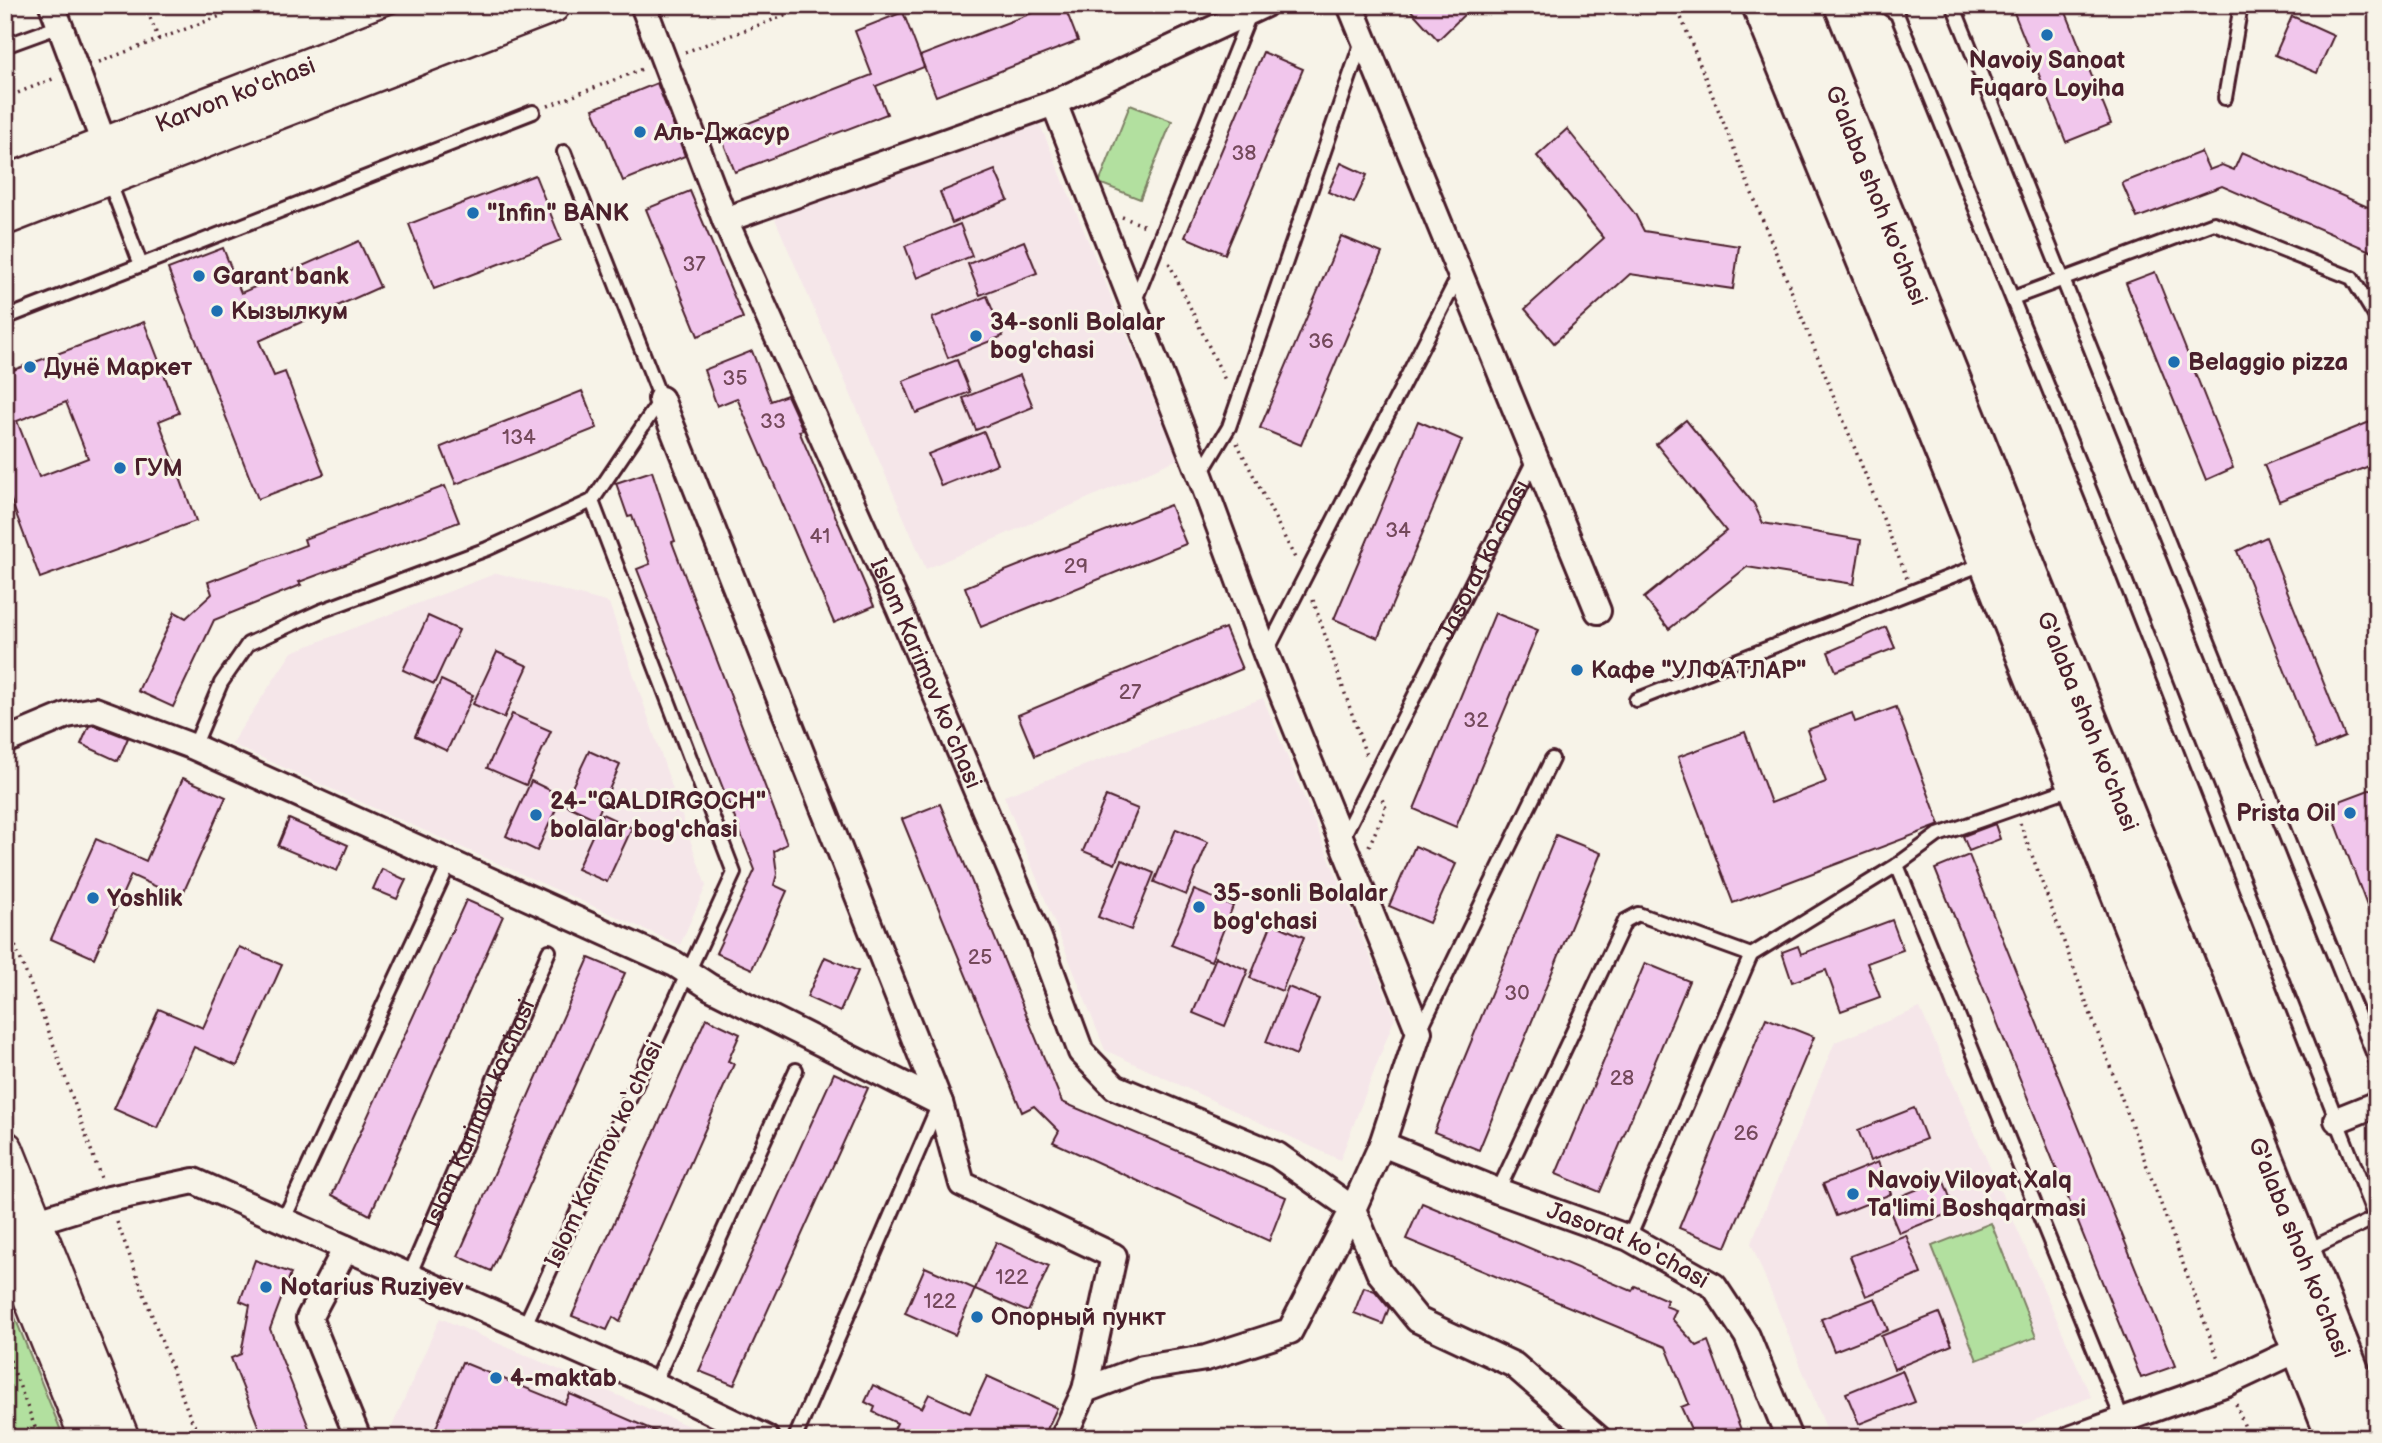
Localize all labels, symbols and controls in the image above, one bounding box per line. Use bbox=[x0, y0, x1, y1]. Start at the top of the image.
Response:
marker: Navoiy Sanoat Fuqaro Loyiha bbox=[2039, 27, 2055, 43]
place label: Navoiy Sanoat Fuqaro Loyiha bbox=[1969, 46, 2125, 103]
street label: Karvon ko'chasi bbox=[151, 50, 319, 139]
street label: G'alaba shoh ko'chasi bbox=[1819, 81, 1934, 309]
place label: Аль-Джасур bbox=[653, 118, 790, 147]
marker: Аль-Джасур bbox=[632, 124, 648, 140]
house number: 38 bbox=[1231, 141, 1257, 166]
place label: "Infin" BANK bbox=[487, 199, 629, 228]
marker: "Infin" BANK bbox=[465, 205, 481, 221]
house number: 37 bbox=[682, 252, 706, 277]
place label: Garant bank bbox=[213, 262, 349, 291]
marker: Garant bank bbox=[191, 268, 207, 284]
place label: Кызылкум bbox=[231, 297, 348, 326]
marker: Кызылкум bbox=[209, 303, 225, 319]
place label: 34-sonli Bolalar bog'chasi bbox=[990, 308, 1165, 365]
marker: 34-sonli Bolalar bog'chasi bbox=[968, 328, 984, 344]
house number: 36 bbox=[1308, 329, 1334, 354]
place label: Belaggio pizza bbox=[2188, 348, 2348, 377]
place label: Дунё Маркет bbox=[44, 353, 193, 382]
marker: Belaggio pizza bbox=[2166, 354, 2182, 370]
marker: Дунё Маркет bbox=[22, 359, 38, 375]
house number: 35 bbox=[723, 366, 747, 391]
house number: 33 bbox=[760, 409, 786, 434]
house number: 134 bbox=[502, 425, 536, 450]
place label: ГУМ bbox=[134, 454, 183, 483]
marker: ГУМ bbox=[112, 460, 128, 476]
street label: Jasorat ko‘chasi bbox=[1431, 475, 1536, 645]
house number: 34 bbox=[1385, 518, 1411, 543]
house number: 41 bbox=[810, 524, 830, 549]
street label: Islom Karimov ko‘chasi bbox=[864, 554, 988, 793]
house number: 29 bbox=[1064, 554, 1088, 579]
street label: G'alaba shoh ko'chasi bbox=[2031, 607, 2145, 835]
place label: Кафе "УЛФАТЛАР" bbox=[1591, 656, 1806, 685]
marker: Кафе "УЛФАТЛАР" bbox=[1569, 662, 1585, 678]
house number: 27 bbox=[1119, 680, 1142, 705]
house number: 32 bbox=[1463, 708, 1489, 733]
place label: 24-"QALDIRGOCH" bolalar bog'chasi bbox=[550, 787, 766, 844]
place label: Prista Oil bbox=[2236, 799, 2336, 828]
marker: Prista Oil bbox=[2342, 805, 2358, 821]
marker: 24-"QALDIRGOCH" bolalar bog'chasi bbox=[528, 807, 544, 823]
place label: 35-sonli Bolalar bog'chasi bbox=[1213, 879, 1388, 936]
place label: Yoshlik bbox=[107, 884, 183, 913]
marker: Yoshlik bbox=[85, 890, 101, 906]
marker: 35-sonli Bolalar bog'chasi bbox=[1191, 899, 1207, 915]
house number: 25 bbox=[968, 945, 992, 970]
house number: 30 bbox=[1504, 981, 1530, 1006]
street label: Islom Karimov ko'chasi bbox=[417, 995, 541, 1232]
street label: Islom Karimov ko‘chasi bbox=[539, 1036, 669, 1272]
house number: 28 bbox=[1610, 1066, 1634, 1091]
house number: 26 bbox=[1733, 1121, 1759, 1146]
street label: G'alaba shoh ko'chasi bbox=[2242, 1133, 2357, 1362]
place label: Navoiy Viloyat Xalq Ta'limi Boshqarmasi bbox=[1867, 1166, 2086, 1223]
marker: Navoiy Viloyat Xalq Ta'limi Boshqarmasi bbox=[1845, 1186, 1861, 1202]
street label: Jasorat ko‘chasi bbox=[1543, 1195, 1714, 1295]
house number: 122 bbox=[996, 1265, 1029, 1290]
place label: Notarius Ruziyev bbox=[280, 1273, 464, 1302]
marker: Notarius Ruziyev bbox=[258, 1279, 274, 1295]
house number: 122 bbox=[924, 1289, 957, 1314]
place label: Опорный пункт bbox=[991, 1303, 1166, 1332]
marker: Опорный пункт bbox=[969, 1309, 985, 1325]
place label: 4-maktab bbox=[510, 1364, 617, 1393]
marker: 4-maktab bbox=[488, 1370, 504, 1386]

